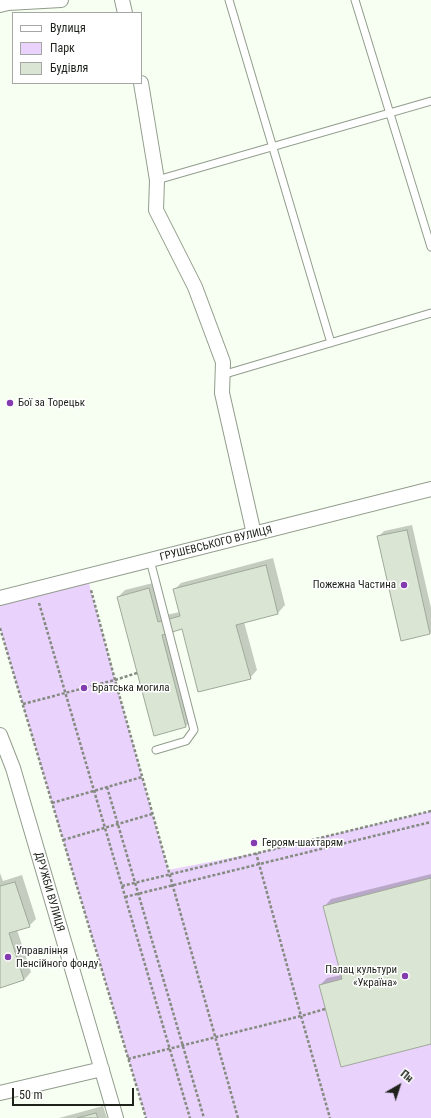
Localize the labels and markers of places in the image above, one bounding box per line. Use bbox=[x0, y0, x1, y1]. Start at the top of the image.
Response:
place label: Бої за Торецьк bbox=[18, 396, 85, 410]
marker: Бої за Торецьк bbox=[5, 398, 15, 408]
place label: Пожежна Частина bbox=[313, 578, 396, 592]
marker: Пожежна Частина bbox=[399, 580, 409, 590]
place label: Братська мoгила bbox=[92, 681, 170, 695]
marker: Братська мoгила bbox=[79, 683, 89, 693]
place label: Героям-шахтарям bbox=[262, 836, 343, 850]
marker: Героям-шахтарям bbox=[249, 838, 259, 848]
place label: Управління Пенсійного фонду bbox=[16, 944, 98, 970]
marker: Управління Пенсійного фонду bbox=[3, 952, 13, 962]
place label: Палац культури «Україна» bbox=[325, 963, 397, 989]
marker: Палац культури «Україна» bbox=[400, 971, 410, 981]

